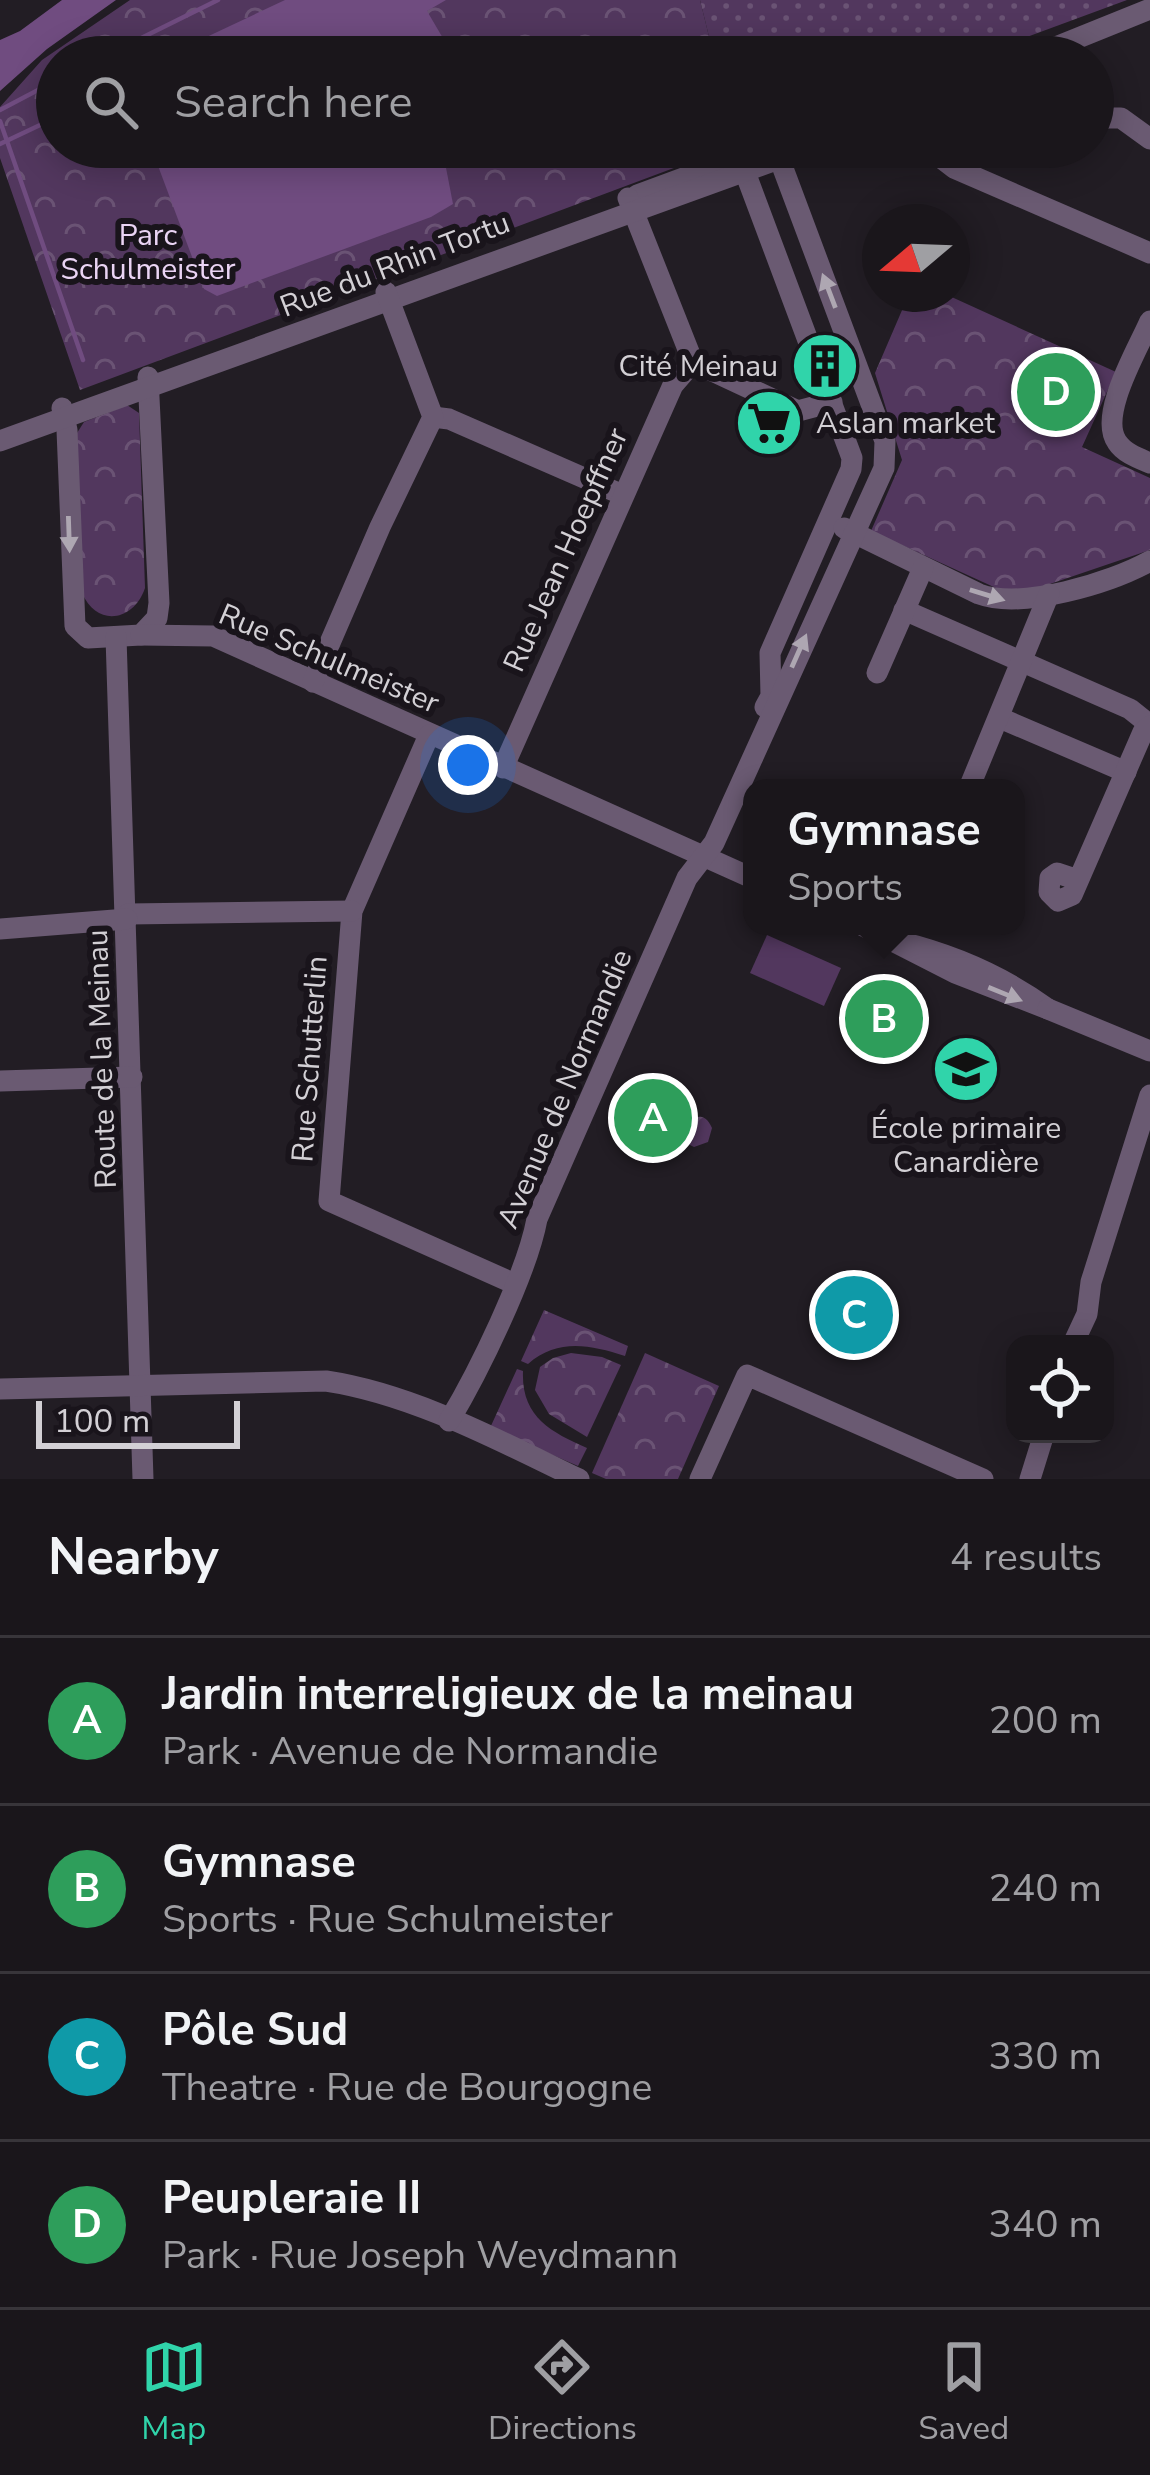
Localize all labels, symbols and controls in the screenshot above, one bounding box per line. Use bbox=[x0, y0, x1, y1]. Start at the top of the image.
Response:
search box bbox=[36, 36, 1114, 168]
icon: search bbox=[78, 69, 144, 135]
text: Search here bbox=[174, 72, 413, 133]
street label: Rue du Rhin Tortu bbox=[274, 202, 516, 328]
north arrow bbox=[862, 204, 970, 312]
park label: Parc Schulmeister bbox=[60, 215, 236, 290]
one-way arrow bbox=[819, 273, 838, 309]
building icon: Cité Meinau bbox=[790, 331, 860, 401]
place label: Cité Meinau bbox=[618, 346, 778, 387]
pin: D bbox=[1017, 347, 1095, 437]
supermarket icon: Aslan market bbox=[734, 388, 804, 458]
place label: Aslan market bbox=[816, 403, 996, 444]
street label: Rue Jean Hoepffner bbox=[494, 421, 638, 678]
one-way arrow bbox=[60, 516, 79, 554]
one-way arrow bbox=[969, 587, 1006, 605]
street label: Rue Schulmeister bbox=[213, 594, 446, 724]
one-way arrow bbox=[789, 633, 809, 668]
your location bbox=[438, 735, 498, 795]
popup bbox=[743, 779, 1025, 935]
text: Gymnase bbox=[787, 800, 981, 861]
text: Sports bbox=[787, 861, 903, 914]
street label: Route de la Meinau bbox=[77, 929, 127, 1189]
street label: Avenue de Normandie bbox=[488, 943, 642, 1235]
street label: Rue Schutterlin bbox=[282, 954, 338, 1164]
pin: B bbox=[845, 974, 923, 1064]
one-way arrow bbox=[988, 985, 1024, 1004]
school or university icon: École primaire Canardière bbox=[931, 1034, 1001, 1104]
pin: A bbox=[614, 1073, 692, 1163]
place label: École primaire Canardière bbox=[871, 1108, 1061, 1183]
pin: C bbox=[815, 1270, 893, 1360]
map controls bbox=[1006, 1335, 1114, 1443]
button: locate bbox=[1006, 1335, 1114, 1443]
scale bar bbox=[36, 1395, 240, 1448]
text: 100 m bbox=[54, 1399, 150, 1444]
text: Nearby bbox=[48, 1522, 219, 1592]
text: 4 results bbox=[950, 1531, 1102, 1584]
text: Jardin interreligieux de la meinau bbox=[162, 1664, 854, 1725]
text: A bbox=[72, 1694, 102, 1747]
text: 200 m bbox=[988, 1694, 1102, 1747]
text: Park · Avenue de Normandie bbox=[162, 1725, 658, 1778]
text: Gymnase bbox=[162, 1832, 356, 1893]
text: B bbox=[74, 1862, 100, 1915]
text: 240 m bbox=[988, 1862, 1102, 1915]
text: Sports · Rue Schulmeister bbox=[162, 1893, 613, 1946]
text: Pôle Sud bbox=[162, 2000, 348, 2061]
text: C bbox=[74, 2030, 100, 2083]
text: 330 m bbox=[988, 2030, 1102, 2083]
text: Theatre · Rue de Bourgogne bbox=[162, 2061, 652, 2114]
text: Peupleraie II bbox=[162, 2168, 422, 2229]
text: D bbox=[72, 2198, 102, 2251]
text: 340 m bbox=[988, 2198, 1102, 2251]
text: Park · Rue Joseph Weydmann bbox=[162, 2229, 678, 2282]
tab: Map bbox=[141, 2334, 207, 2451]
tab: Directions bbox=[488, 2334, 637, 2451]
tab: Saved bbox=[918, 2334, 1009, 2451]

